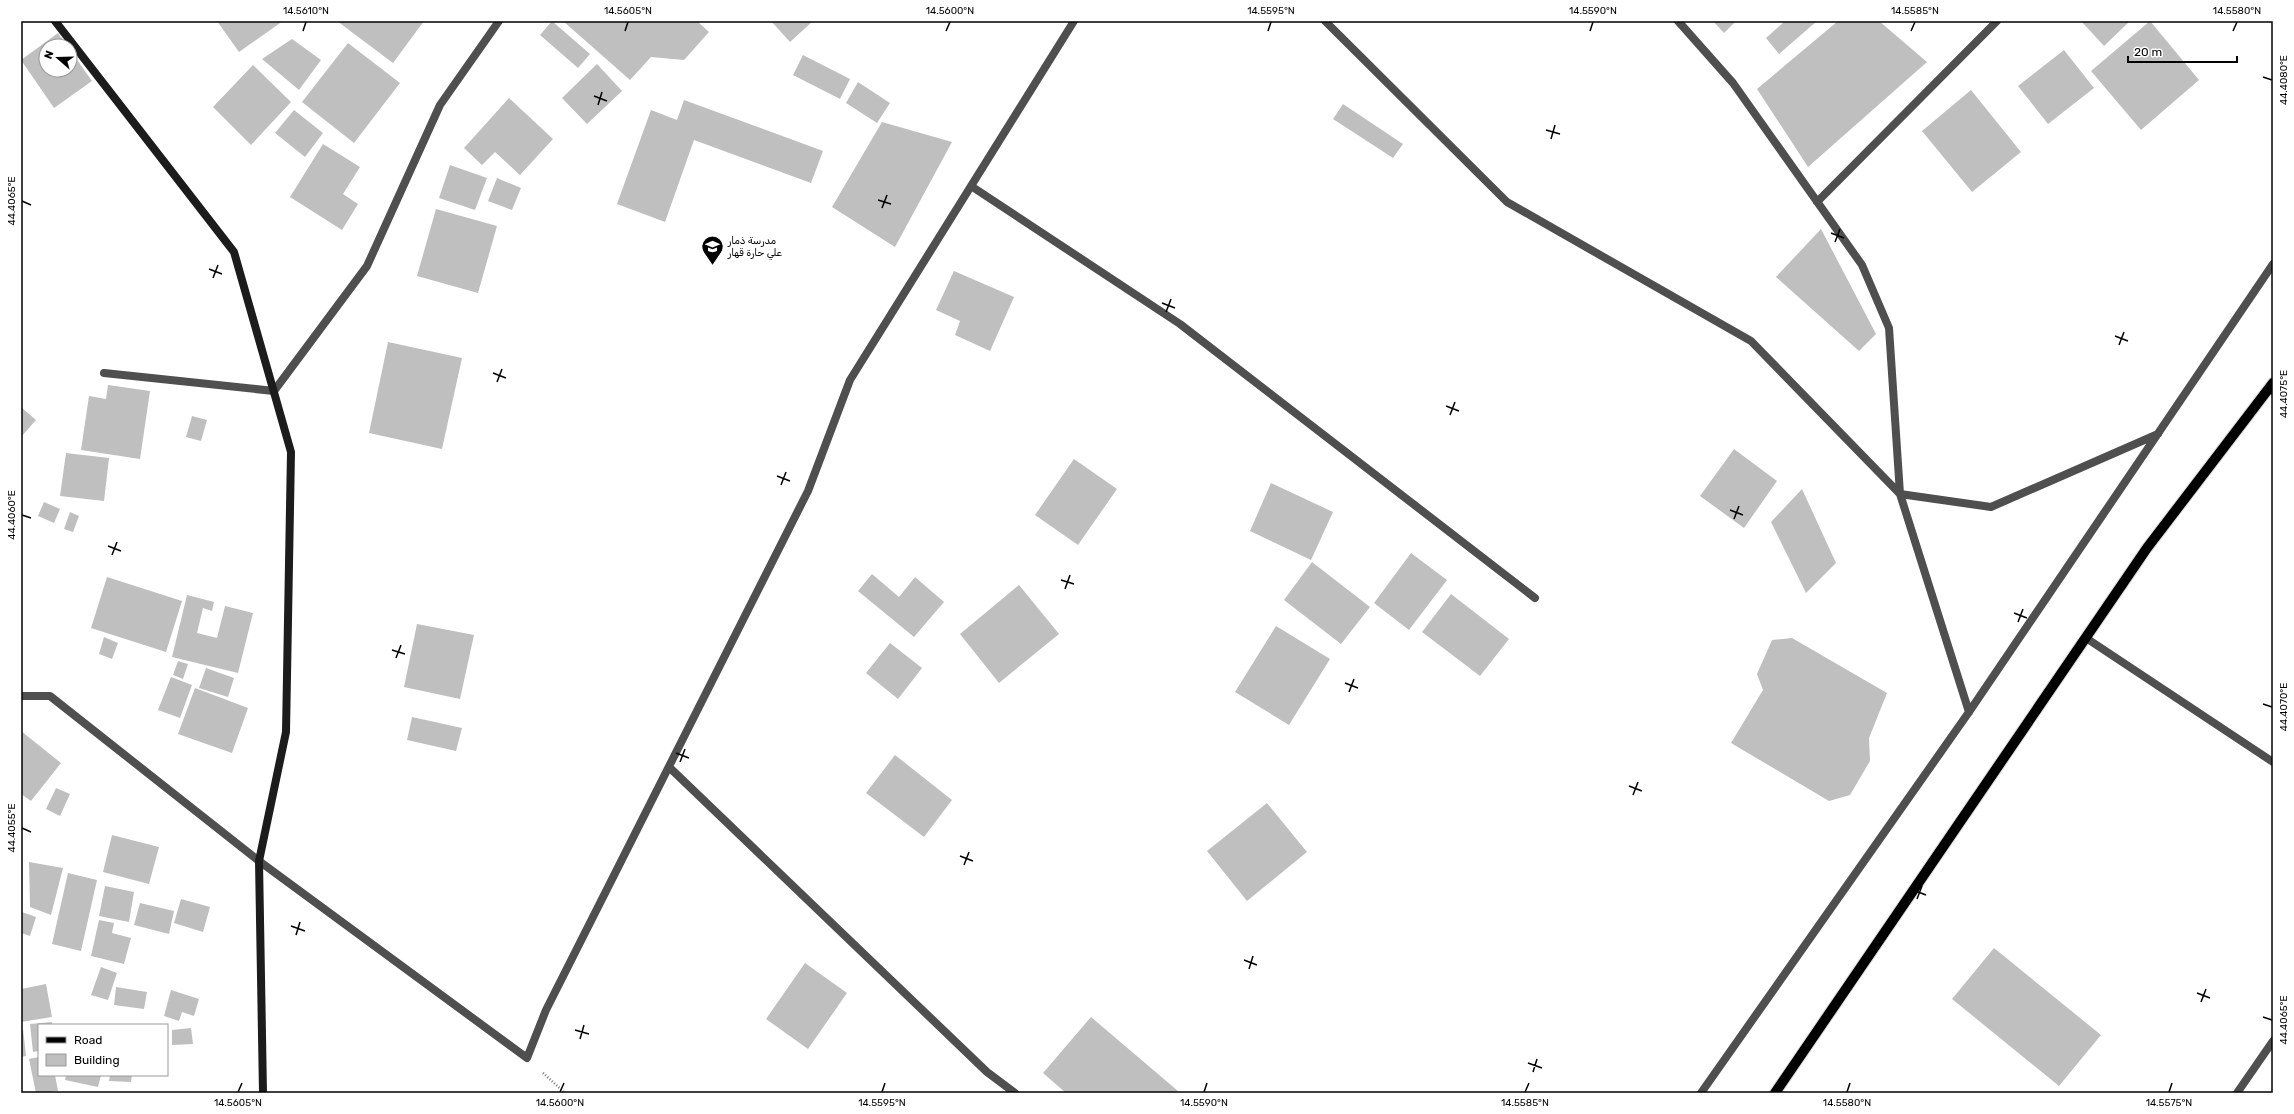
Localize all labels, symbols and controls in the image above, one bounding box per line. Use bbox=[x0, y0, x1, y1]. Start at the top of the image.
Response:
text: 14.5610°N bbox=[283, 5, 329, 17]
text: 14.5605°N bbox=[604, 5, 652, 17]
text: 14.5600°N bbox=[926, 5, 974, 17]
text: 14.5595°N bbox=[1247, 5, 1295, 17]
text: 14.5590°N bbox=[1569, 5, 1617, 17]
text: 14.5585°N bbox=[1891, 5, 1939, 17]
text: 14.5580°N bbox=[2213, 5, 2261, 17]
north arrow bbox=[38, 38, 78, 78]
scale bar bbox=[2128, 38, 2237, 64]
text: 20 m bbox=[2134, 45, 2162, 59]
text: N bbox=[42, 49, 57, 61]
text: 44.4080°E bbox=[2278, 55, 2290, 105]
text: 44.4065°E bbox=[6, 176, 18, 226]
school or university icon: مدرسة ذمار علي حارة قهار bbox=[700, 234, 726, 267]
place label: مدرسة ذمار علي حارة قهار bbox=[727, 235, 782, 261]
text: 44.4075°E bbox=[2278, 370, 2290, 418]
text: 44.4060°E bbox=[6, 490, 18, 540]
text: 44.4070°E bbox=[2278, 683, 2290, 731]
text: 44.4055°E bbox=[6, 803, 18, 853]
text: 44.4065°E bbox=[2278, 995, 2290, 1045]
legend bbox=[38, 1024, 168, 1076]
text: Road bbox=[74, 1033, 102, 1047]
text: Building bbox=[74, 1053, 120, 1067]
text: 14.5605°N bbox=[214, 1097, 262, 1109]
text: 14.5600°N bbox=[536, 1097, 584, 1109]
text: 14.5595°N bbox=[858, 1097, 906, 1109]
text: 14.5590°N bbox=[1180, 1097, 1228, 1109]
text: 14.5585°N bbox=[1501, 1097, 1549, 1109]
text: 14.5580°N bbox=[1823, 1097, 1871, 1109]
text: 14.5575°N bbox=[2146, 1097, 2192, 1109]

